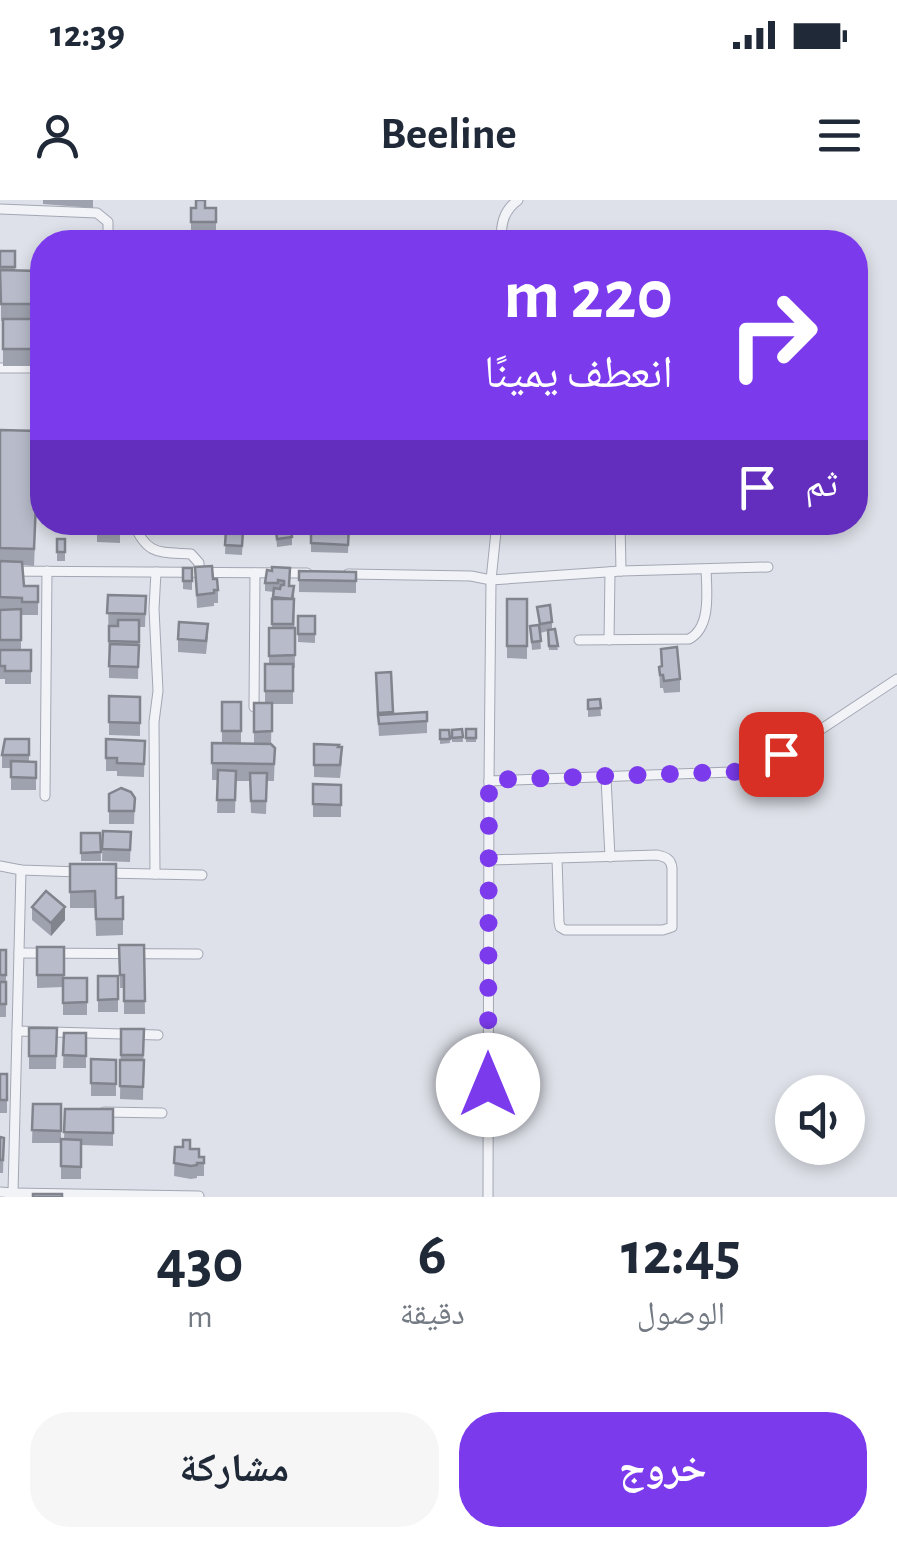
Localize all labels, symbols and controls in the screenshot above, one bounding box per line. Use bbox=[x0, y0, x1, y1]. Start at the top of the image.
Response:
text: 12:39 bbox=[50, 16, 125, 54]
icon: person bbox=[30, 108, 85, 163]
icon: menu bbox=[812, 108, 867, 163]
text: Beeline bbox=[380, 112, 517, 157]
text: 220 m bbox=[504, 261, 673, 331]
icon: right bbox=[708, 270, 838, 400]
text: انعطف يمينًا bbox=[484, 351, 673, 396]
icon: arrive bbox=[730, 460, 785, 515]
text: ثم bbox=[805, 466, 838, 504]
pin bbox=[739, 712, 824, 797]
icon: arrive bbox=[754, 727, 809, 782]
position arrow bbox=[436, 1033, 540, 1137]
map controls bbox=[775, 1075, 865, 1165]
button: sound bbox=[775, 1075, 865, 1165]
text: 6 bbox=[418, 1225, 447, 1285]
text: 12:45 bbox=[621, 1225, 741, 1285]
text: 430 bbox=[156, 1233, 244, 1293]
text: دقيقة bbox=[400, 1298, 465, 1330]
text: الوصول bbox=[637, 1298, 725, 1330]
text: m bbox=[187, 1301, 213, 1333]
button: مشاركة bbox=[30, 1412, 439, 1527]
button: خروج bbox=[459, 1412, 867, 1527]

